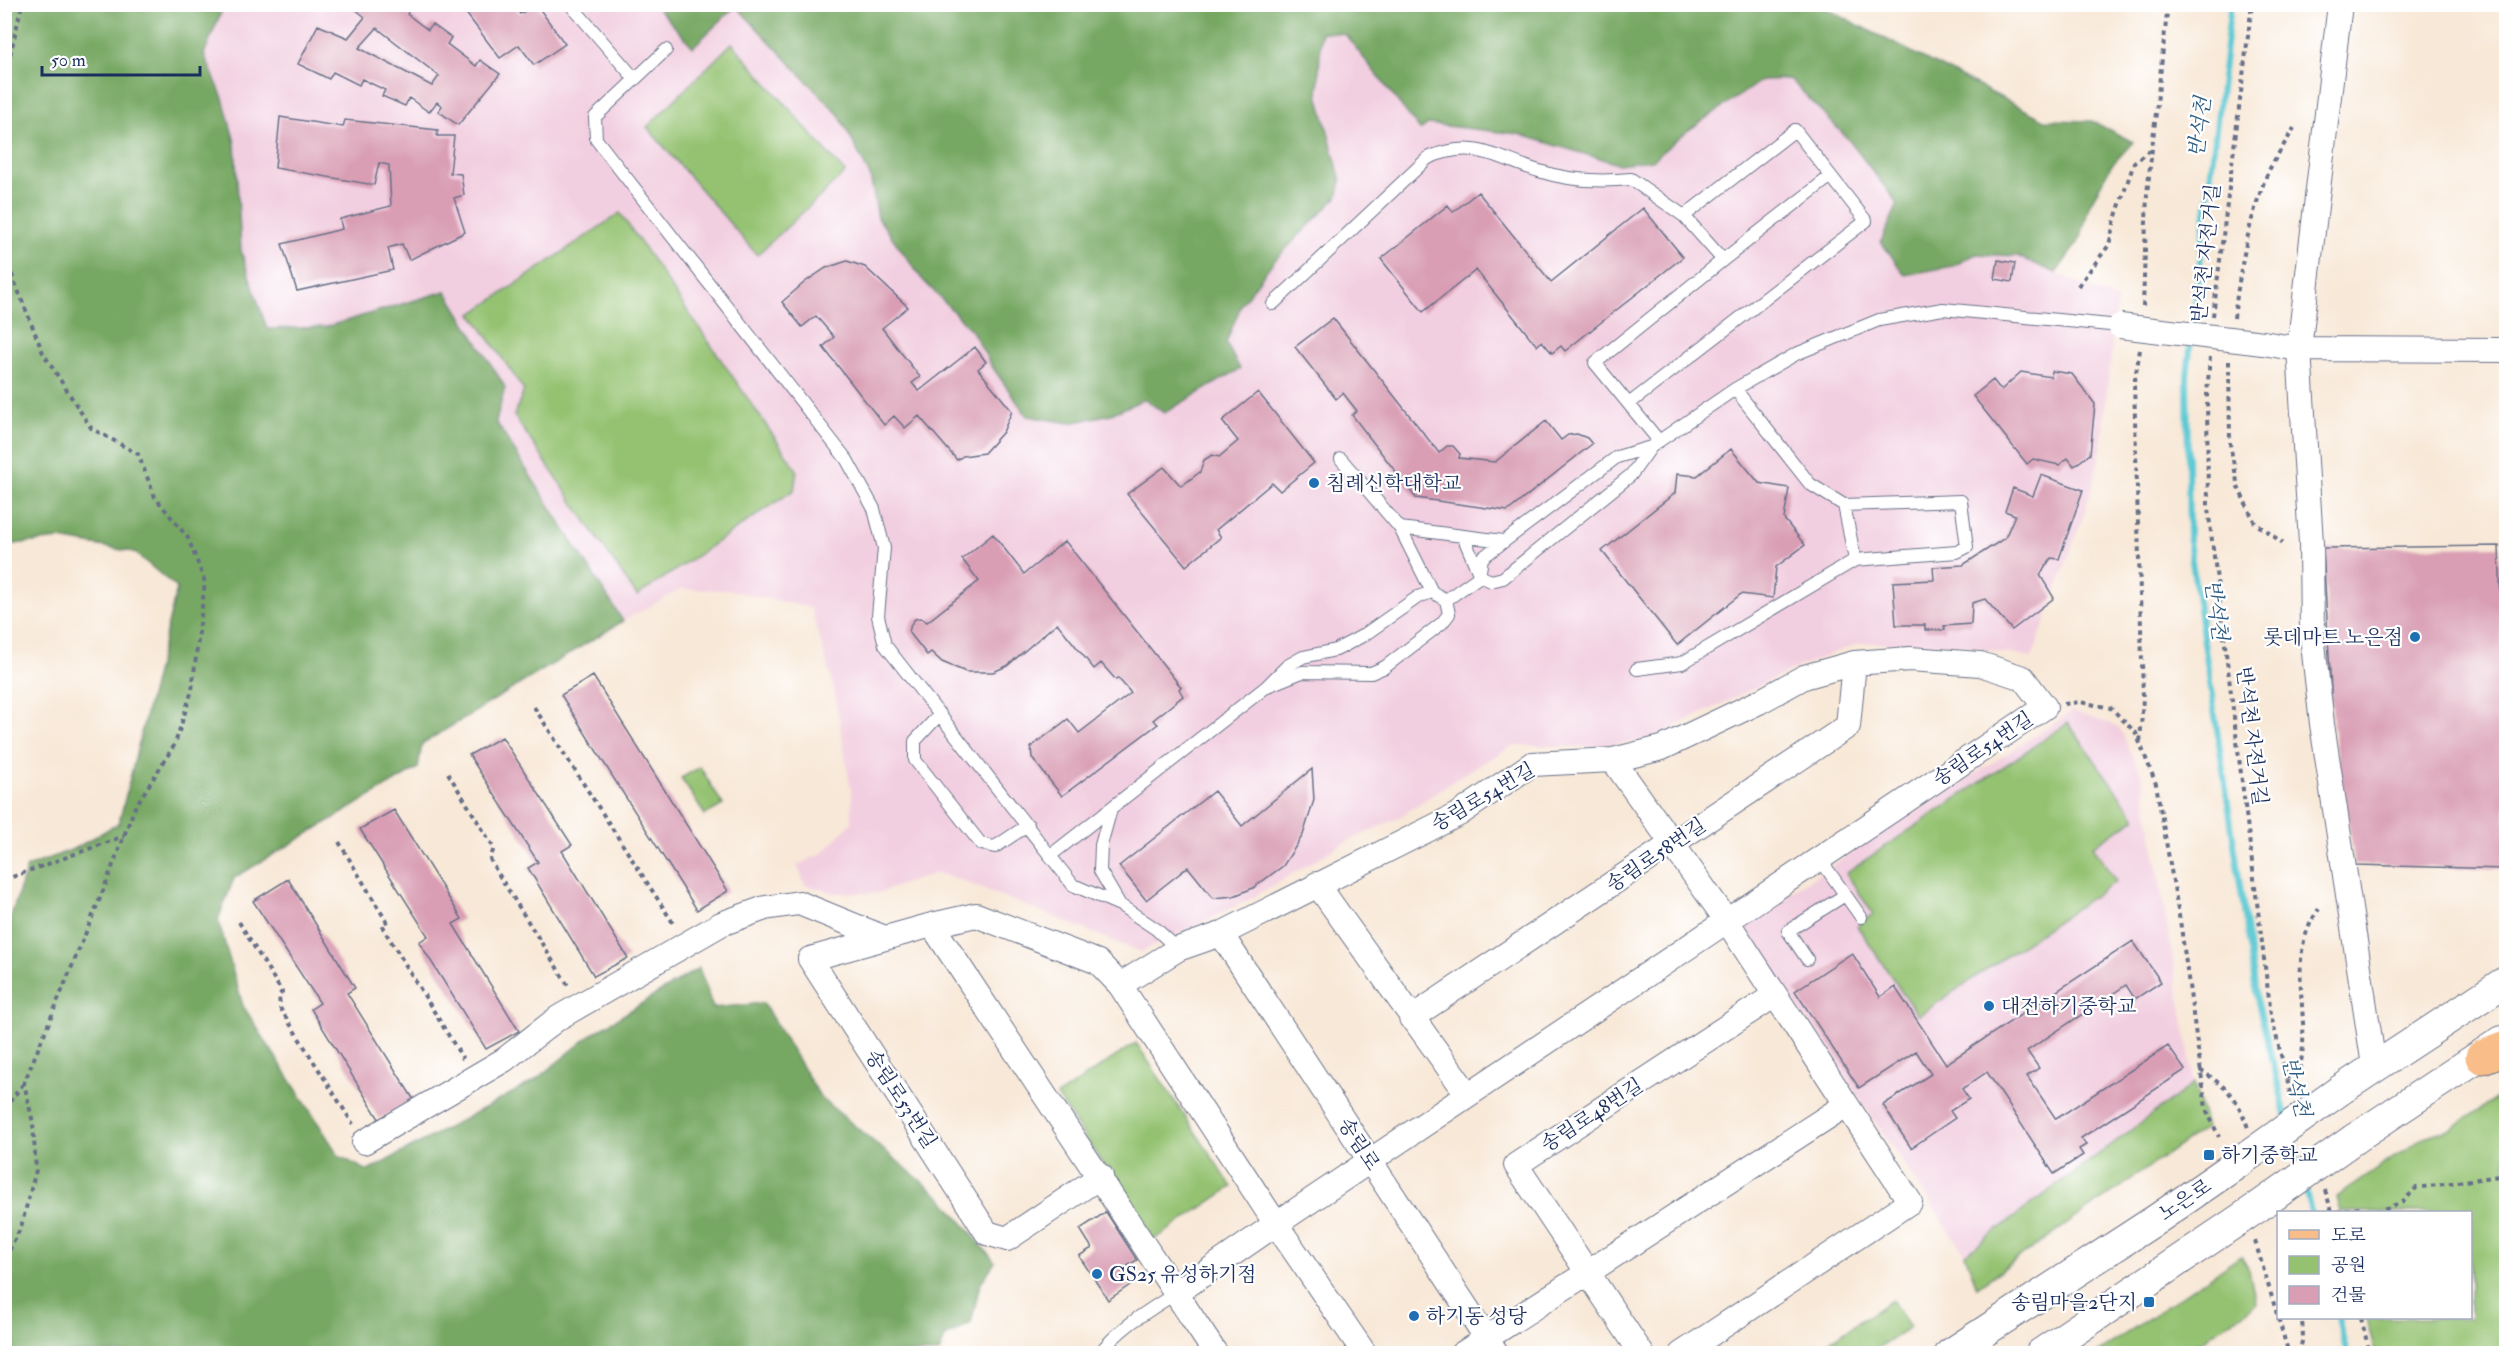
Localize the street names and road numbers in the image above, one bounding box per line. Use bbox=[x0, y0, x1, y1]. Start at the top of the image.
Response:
street label: 반석천 자전거길 bbox=[2186, 182, 2226, 324]
street label: 반석천 자전거길 bbox=[2231, 665, 2273, 807]
street label: 송림로54번길 bbox=[1928, 706, 2038, 792]
street label: 송림로54번길 bbox=[1427, 757, 1539, 837]
street label: 송림로58번길 bbox=[1601, 813, 1711, 897]
street label: 송림로53번길 bbox=[860, 1045, 942, 1153]
street label: 송림로48번길 bbox=[1536, 1073, 1648, 1157]
street label: 송림로 bbox=[1333, 1113, 1385, 1175]
street label: 노은로 bbox=[2154, 1173, 2216, 1227]

